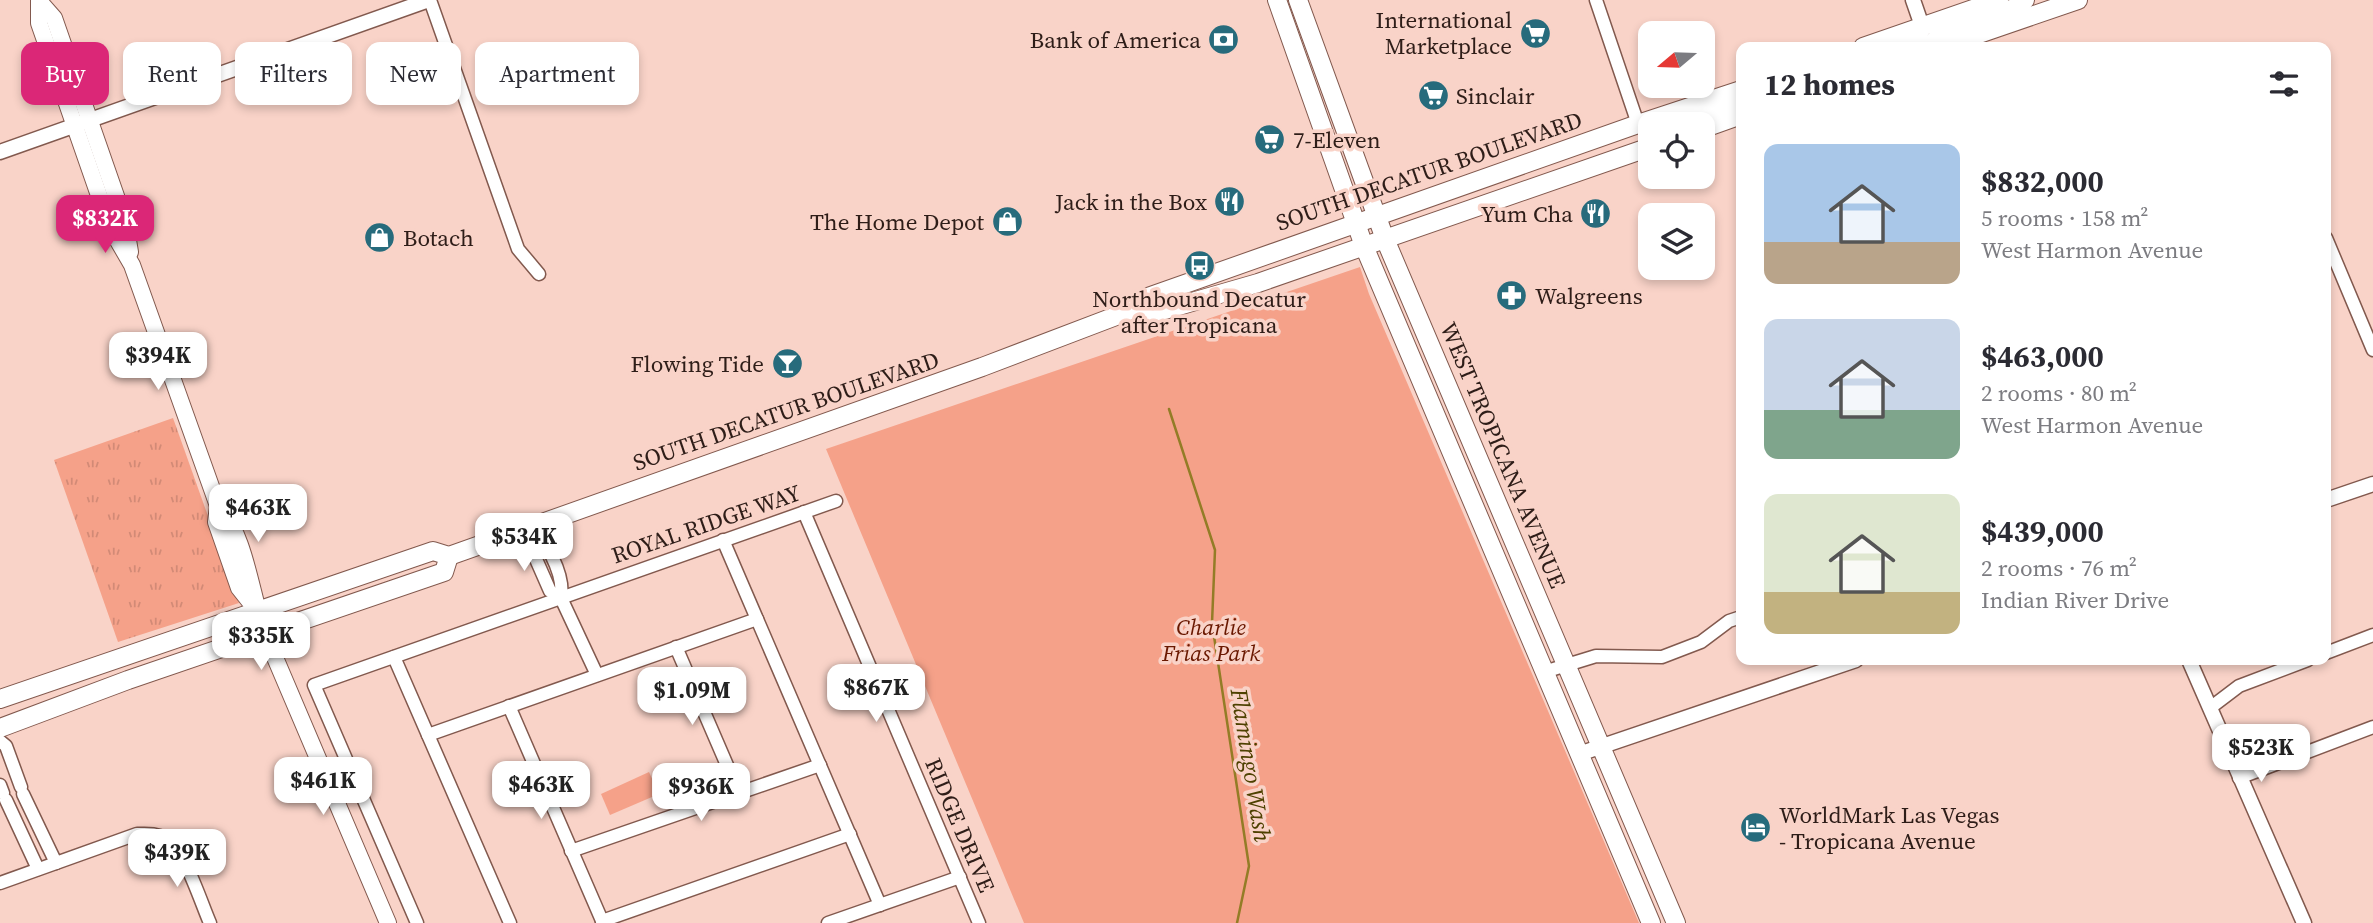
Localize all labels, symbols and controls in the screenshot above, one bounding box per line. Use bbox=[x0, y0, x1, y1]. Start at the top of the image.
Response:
place label: International Marketplace bbox=[1376, 4, 1512, 62]
supermarket icon: International Marketplace bbox=[1518, 16, 1552, 50]
north arrow bbox=[1638, 21, 1715, 98]
map controls bbox=[1638, 21, 1715, 280]
bank icon: Bank of America bbox=[1207, 23, 1241, 57]
place label: Bank of America bbox=[1030, 24, 1201, 56]
chip: Buy bbox=[21, 42, 109, 105]
chip: Rent bbox=[123, 42, 221, 105]
chip: Filters bbox=[235, 42, 352, 105]
chip: New bbox=[366, 42, 461, 105]
chip: Apartment bbox=[475, 42, 639, 105]
text: 12 homes bbox=[1764, 64, 1895, 105]
icon: filters bbox=[2265, 65, 2303, 103]
supermarket icon: Sinclair bbox=[1416, 79, 1450, 113]
place label: Sinclair bbox=[1456, 80, 1535, 112]
street label: SOUTH DECATUR BOULEVARD bbox=[1272, 103, 1586, 239]
button: locate bbox=[1638, 112, 1715, 189]
supermarket icon: 7-Eleven bbox=[1253, 123, 1287, 157]
place label: 7-Eleven bbox=[1293, 124, 1381, 156]
text: $832,000 bbox=[1981, 161, 2104, 202]
icon: home bbox=[1820, 172, 1904, 256]
restaurant icon: Jack in the Box bbox=[1213, 185, 1247, 219]
place label: Jack in the Box bbox=[1054, 186, 1207, 218]
pin: $832K bbox=[56, 196, 154, 255]
restaurant icon: Yum Cha bbox=[1579, 197, 1613, 231]
place label: Yum Cha bbox=[1481, 198, 1573, 230]
text: $832K bbox=[72, 202, 138, 234]
text: 5 rooms · 158 m² bbox=[1981, 202, 2148, 234]
button: layers bbox=[1638, 203, 1715, 280]
shop icon: The Home Depot bbox=[990, 205, 1024, 239]
place label: The Home Depot bbox=[810, 206, 985, 238]
shop icon: Botach bbox=[363, 221, 397, 255]
place label: Botach bbox=[403, 222, 474, 254]
text: West Harmon Avenue bbox=[1981, 234, 2203, 266]
bus stop icon: Northbound Decatur after Tropicana bbox=[1182, 248, 1216, 282]
pharmacy icon: Walgreens bbox=[1495, 279, 1529, 313]
place label: Walgreens bbox=[1535, 280, 1643, 312]
place label: Northbound Decatur after Tropicana bbox=[1092, 283, 1306, 341]
street label: WEST TROPICANA AVENUE bbox=[1432, 317, 1574, 593]
pin: $394K bbox=[109, 332, 207, 392]
text: $463,000 bbox=[1981, 336, 2104, 377]
text: $394K bbox=[125, 339, 191, 371]
street label: SOUTH DECATUR BOULEVARD bbox=[629, 343, 943, 479]
bar icon: Flowing Tide bbox=[770, 347, 804, 381]
icon: home bbox=[1820, 347, 1904, 431]
place label: Flowing Tide bbox=[631, 348, 764, 380]
text: 2 rooms · 80 m² bbox=[1981, 377, 2137, 409]
text: West Harmon Avenue bbox=[1981, 409, 2203, 441]
street label: ROYAL RIDGE WAY bbox=[607, 477, 805, 571]
pin: $463K bbox=[209, 484, 307, 544]
text: $463K bbox=[225, 491, 291, 523]
text: $439,000 bbox=[1981, 511, 2104, 552]
pin: $534K bbox=[475, 514, 573, 573]
text: $534K bbox=[491, 520, 557, 552]
icon: home bbox=[1820, 522, 1904, 606]
text: 2 rooms · 76 m² bbox=[1981, 552, 2137, 584]
text: Indian River Drive bbox=[1981, 584, 2169, 616]
park label: Charlie Frias Park bbox=[1161, 611, 1260, 669]
pin: $335K bbox=[212, 612, 310, 672]
text: $335K bbox=[228, 619, 294, 651]
pin: $867K bbox=[827, 664, 925, 724]
pin: $1.09M bbox=[635, 668, 749, 727]
text: $867K bbox=[843, 671, 909, 703]
text: $1.09M bbox=[653, 674, 731, 706]
water label: Flamingo Wash bbox=[1222, 685, 1279, 844]
pin: $523K bbox=[2212, 724, 2310, 784]
text: $523K bbox=[2228, 731, 2294, 763]
street label: RIDGE DRIVE bbox=[917, 753, 1003, 897]
pin: $461K bbox=[274, 758, 372, 817]
pin: $463K bbox=[492, 762, 590, 821]
text: $461K bbox=[290, 764, 356, 796]
pin: $936K bbox=[652, 764, 750, 823]
text: $463K bbox=[508, 768, 574, 800]
text: $936K bbox=[668, 770, 734, 802]
place label: WorldMark Las Vegas - Tropicana Avenue bbox=[1779, 799, 2000, 857]
hotel icon: WorldMark Las Vegas - Tropicana Avenue bbox=[1739, 811, 1773, 845]
pin: $439K bbox=[128, 830, 226, 889]
text: $439K bbox=[144, 836, 210, 868]

